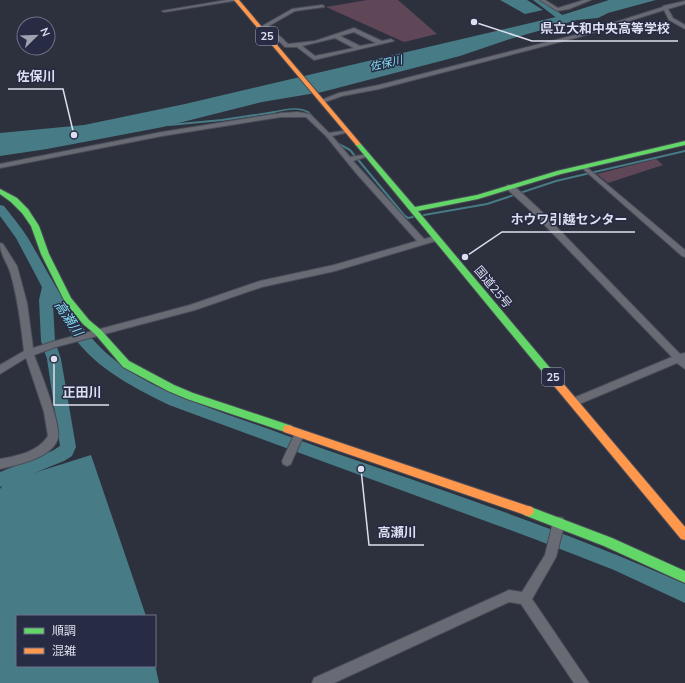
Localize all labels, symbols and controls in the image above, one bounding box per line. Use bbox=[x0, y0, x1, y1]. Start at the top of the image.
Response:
north arrow bbox=[16, 16, 56, 56]
callout: 県立大和中央高等学校 bbox=[532, 16, 678, 41]
text: 県立大和中央高等学校 bbox=[540, 20, 670, 36]
text: N bbox=[37, 26, 53, 39]
road number: 25 bbox=[256, 27, 278, 45]
water label: 佐保川 bbox=[368, 52, 405, 74]
callout: 佐保川 bbox=[8, 64, 63, 89]
text: 佐保川 bbox=[16, 68, 56, 84]
callout: ホウワ引越センター bbox=[502, 207, 635, 232]
text: ホウワ引越センター bbox=[510, 211, 628, 227]
street label: 国道25号 bbox=[471, 263, 515, 311]
water label: 高瀬川 bbox=[51, 297, 88, 340]
road number: 25 bbox=[542, 368, 564, 386]
callout: 正田川 bbox=[54, 380, 109, 405]
text: 正田川 bbox=[62, 384, 102, 400]
callout: 高瀬川 bbox=[369, 520, 424, 545]
text: 高瀬川 bbox=[377, 524, 417, 540]
legend bbox=[16, 615, 156, 667]
text: 順調 bbox=[52, 623, 76, 638]
text: 混雑 bbox=[52, 643, 76, 658]

